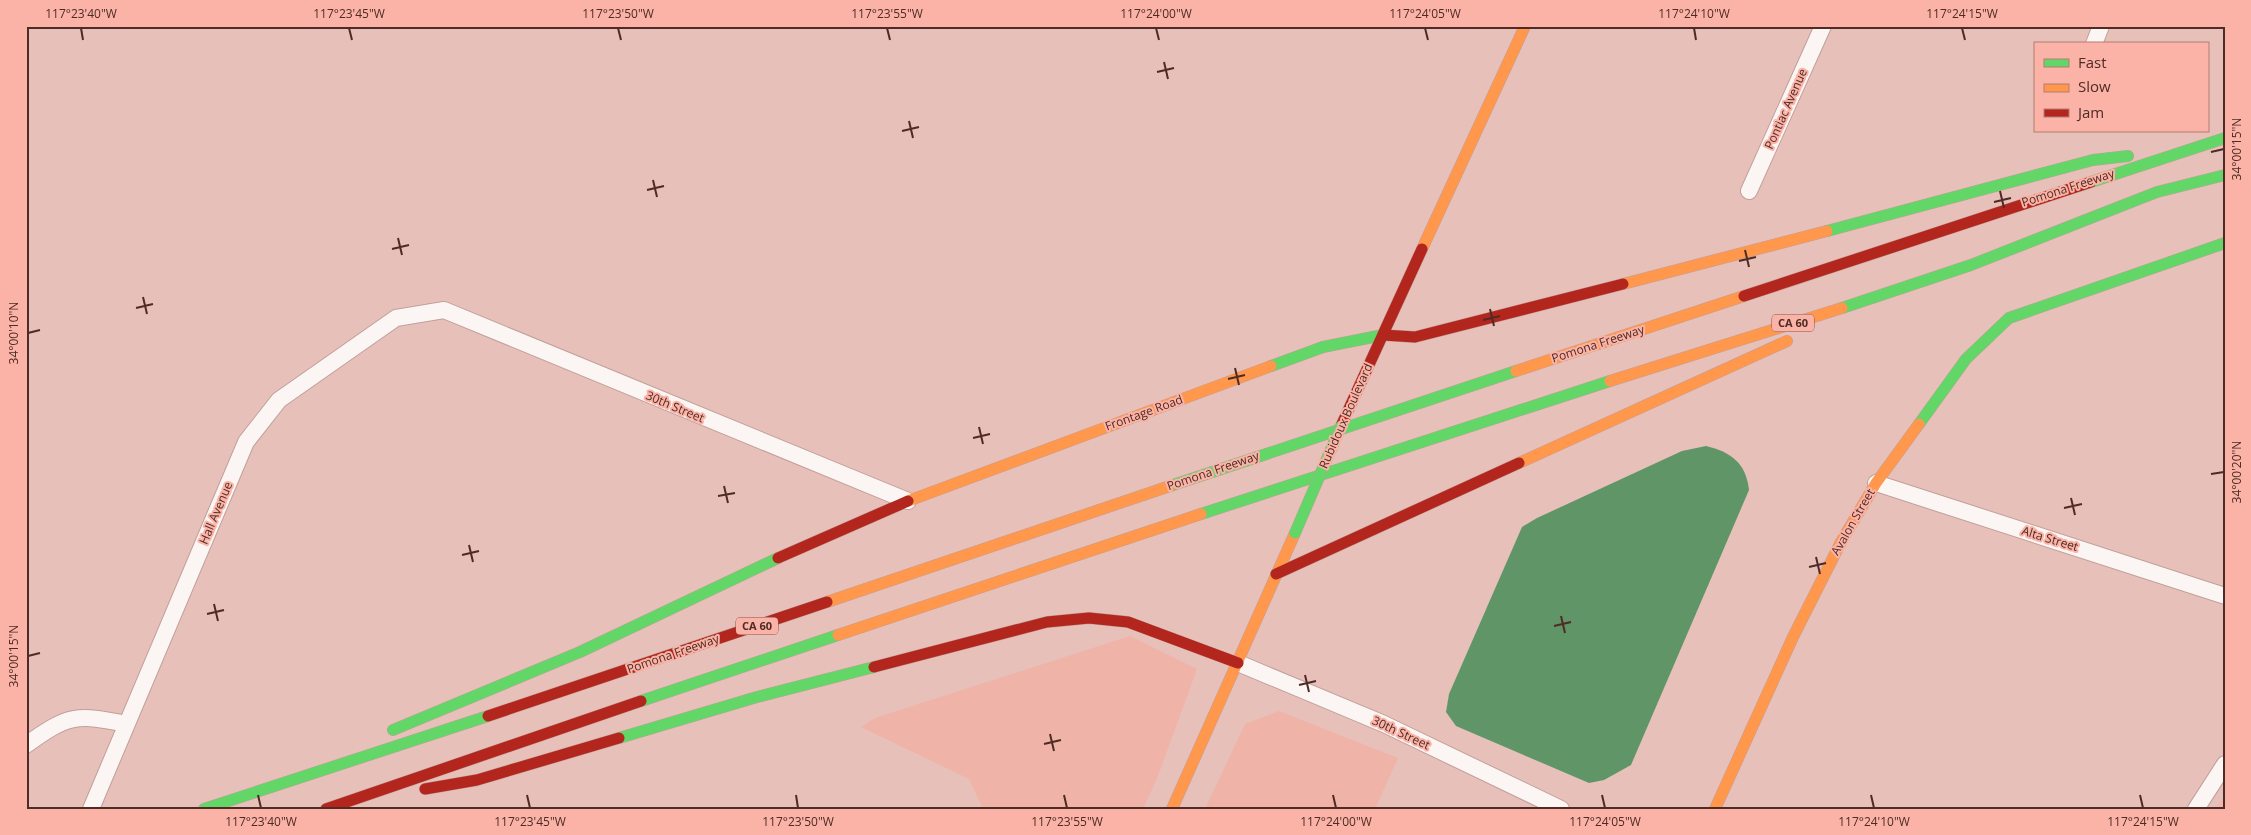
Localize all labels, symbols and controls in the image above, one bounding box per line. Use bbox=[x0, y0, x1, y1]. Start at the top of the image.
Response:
text: 117°23'40"W bbox=[45, 5, 117, 22]
text: 117°23'45"W bbox=[313, 5, 385, 22]
text: 117°23'50"W bbox=[582, 5, 654, 22]
text: 117°23'55"W bbox=[851, 5, 923, 22]
text: 117°24'00"W bbox=[1120, 5, 1192, 22]
text: 117°24'05"W bbox=[1389, 5, 1461, 22]
text: 117°24'10"W bbox=[1658, 5, 1730, 22]
text: 117°24'15"W bbox=[1926, 5, 1998, 22]
legend bbox=[2034, 42, 2208, 132]
text: Fast bbox=[2078, 52, 2107, 72]
street label: Pontiac Avenue bbox=[1760, 66, 1811, 152]
text: Slow bbox=[2078, 76, 2111, 96]
text: Jam bbox=[2076, 102, 2104, 122]
text: 34°00'15"N bbox=[2228, 118, 2245, 180]
street label: Pomona Freeway bbox=[2019, 164, 2117, 211]
text: 34°00'10"N bbox=[5, 302, 22, 364]
road number: CA 60 bbox=[1772, 314, 1814, 332]
street label: Pomona Freeway bbox=[1549, 320, 1647, 367]
street label: Rubidoux Boulevard bbox=[1315, 361, 1376, 471]
street label: 30th Street bbox=[643, 387, 707, 426]
street label: Frontage Road bbox=[1103, 391, 1185, 434]
text: 34°00'20"N bbox=[2228, 441, 2245, 503]
street label: Pomona Freeway bbox=[1164, 446, 1262, 494]
street label: Hall Avenue bbox=[195, 479, 236, 547]
street label: Avalon Street bbox=[1827, 485, 1879, 558]
street label: Alta Street bbox=[2020, 522, 2080, 555]
road number: CA 60 bbox=[736, 618, 778, 634]
text: 34°00'15"N bbox=[5, 625, 22, 687]
street label: Pomona Freeway bbox=[624, 629, 722, 677]
street label: 30th Street bbox=[1370, 712, 1433, 753]
text: 117°23'40"W bbox=[225, 813, 297, 830]
text: 117°23'45"W bbox=[494, 813, 566, 830]
text: 117°23'50"W bbox=[762, 813, 834, 830]
text: 117°23'55"W bbox=[1031, 813, 1103, 830]
text: 117°24'00"W bbox=[1300, 813, 1372, 830]
text: 117°24'05"W bbox=[1569, 813, 1641, 830]
text: 117°24'10"W bbox=[1838, 813, 1910, 830]
text: 117°24'15"W bbox=[2107, 813, 2179, 830]

